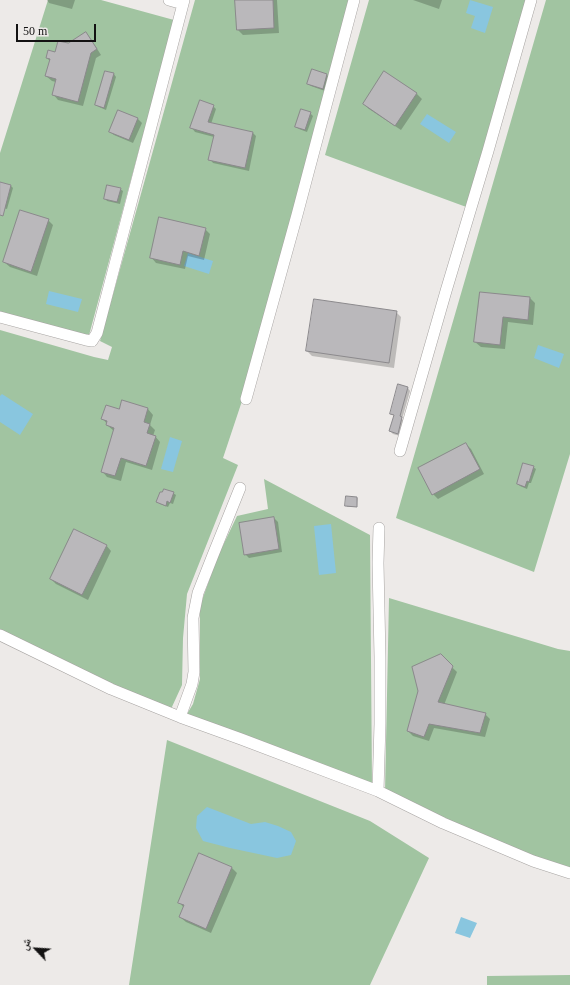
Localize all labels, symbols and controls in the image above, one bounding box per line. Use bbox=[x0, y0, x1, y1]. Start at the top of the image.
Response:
scale bar bbox=[18, 16, 98, 42]
text: 50 m bbox=[23, 24, 47, 38]
north arrow bbox=[16, 929, 56, 969]
text: ش bbox=[17, 936, 33, 952]

